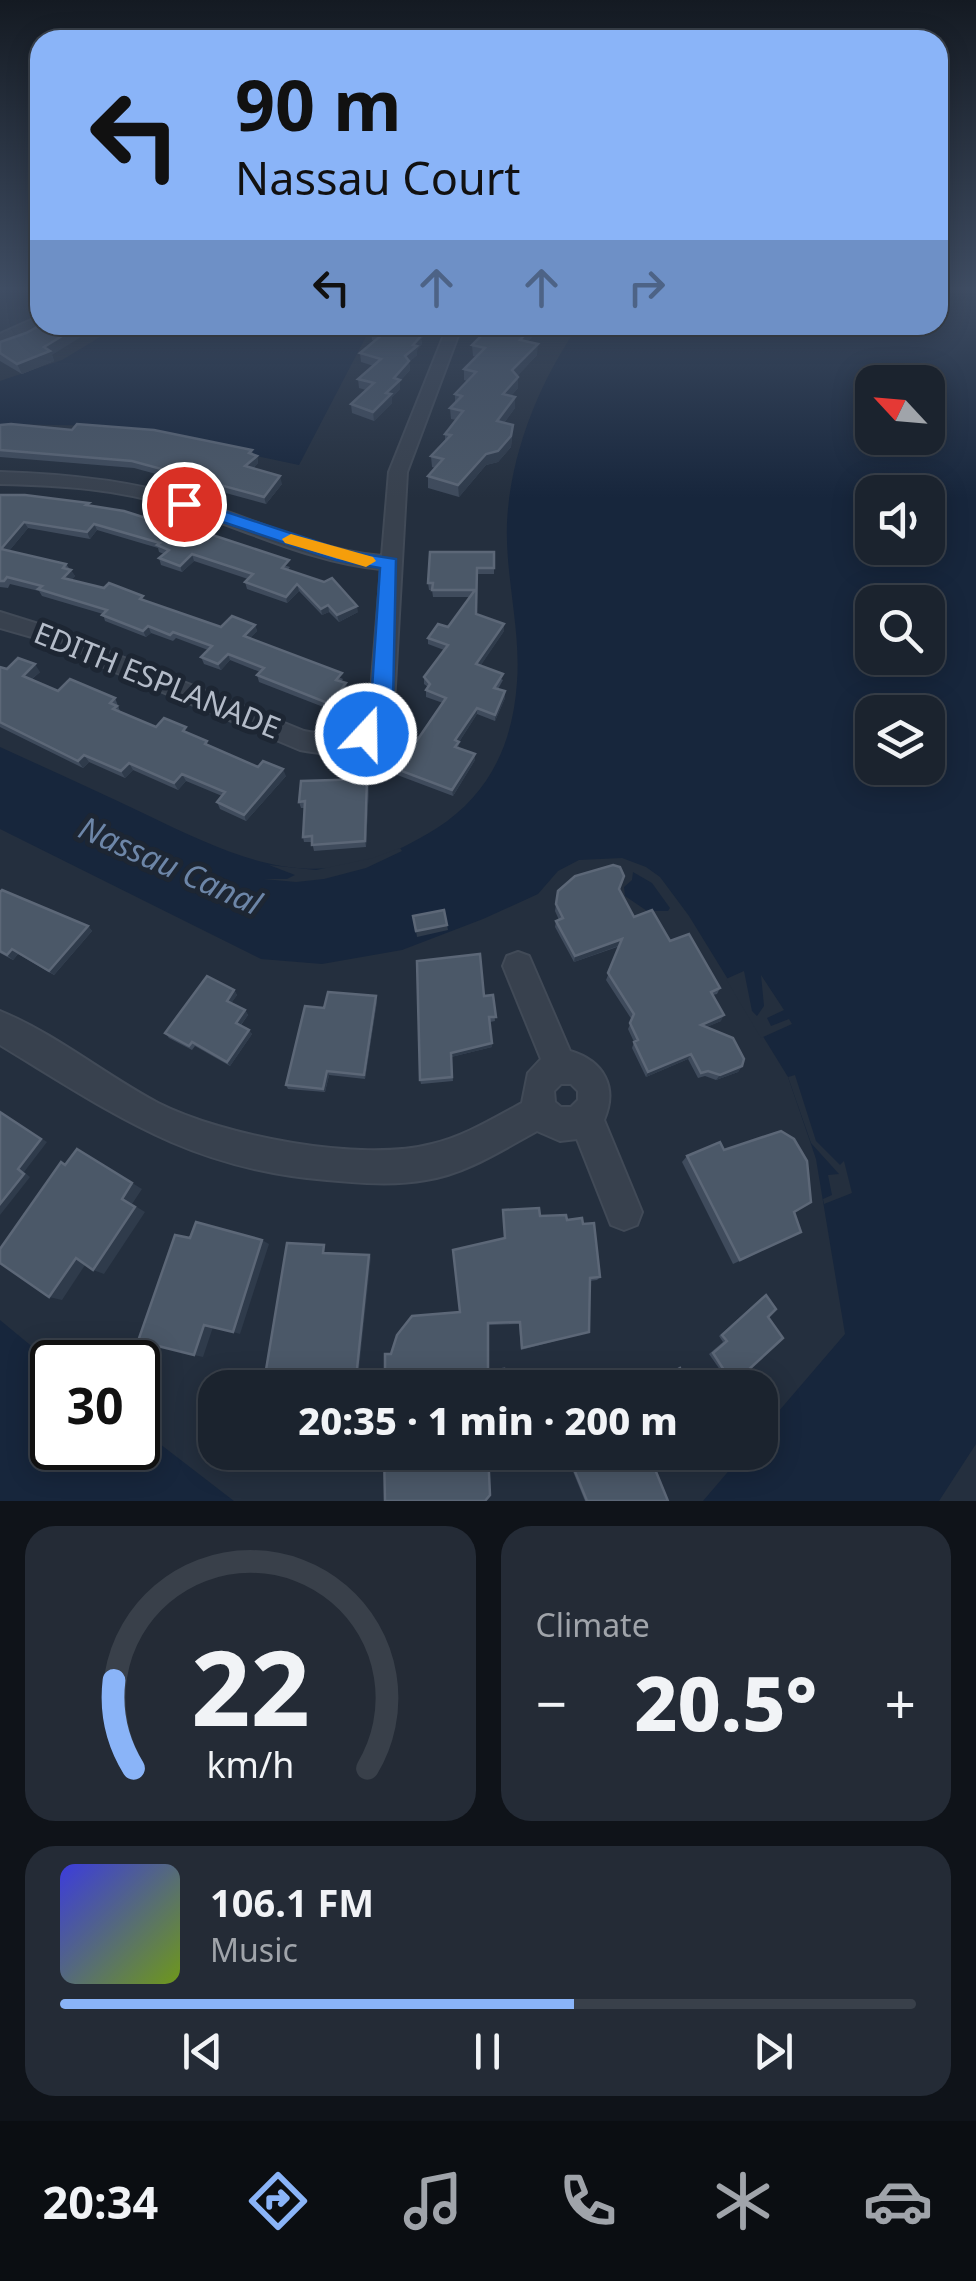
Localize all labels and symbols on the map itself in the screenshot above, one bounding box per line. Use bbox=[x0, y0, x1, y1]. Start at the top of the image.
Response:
north arrow bbox=[855, 365, 945, 455]
pin bbox=[142, 462, 227, 547]
street label: EDITH ESPLANADE bbox=[28, 611, 287, 748]
position arrow bbox=[314, 682, 418, 786]
water label: Nassau Canal bbox=[73, 805, 269, 924]
speed limit sign: 30 bbox=[30, 1340, 160, 1470]

